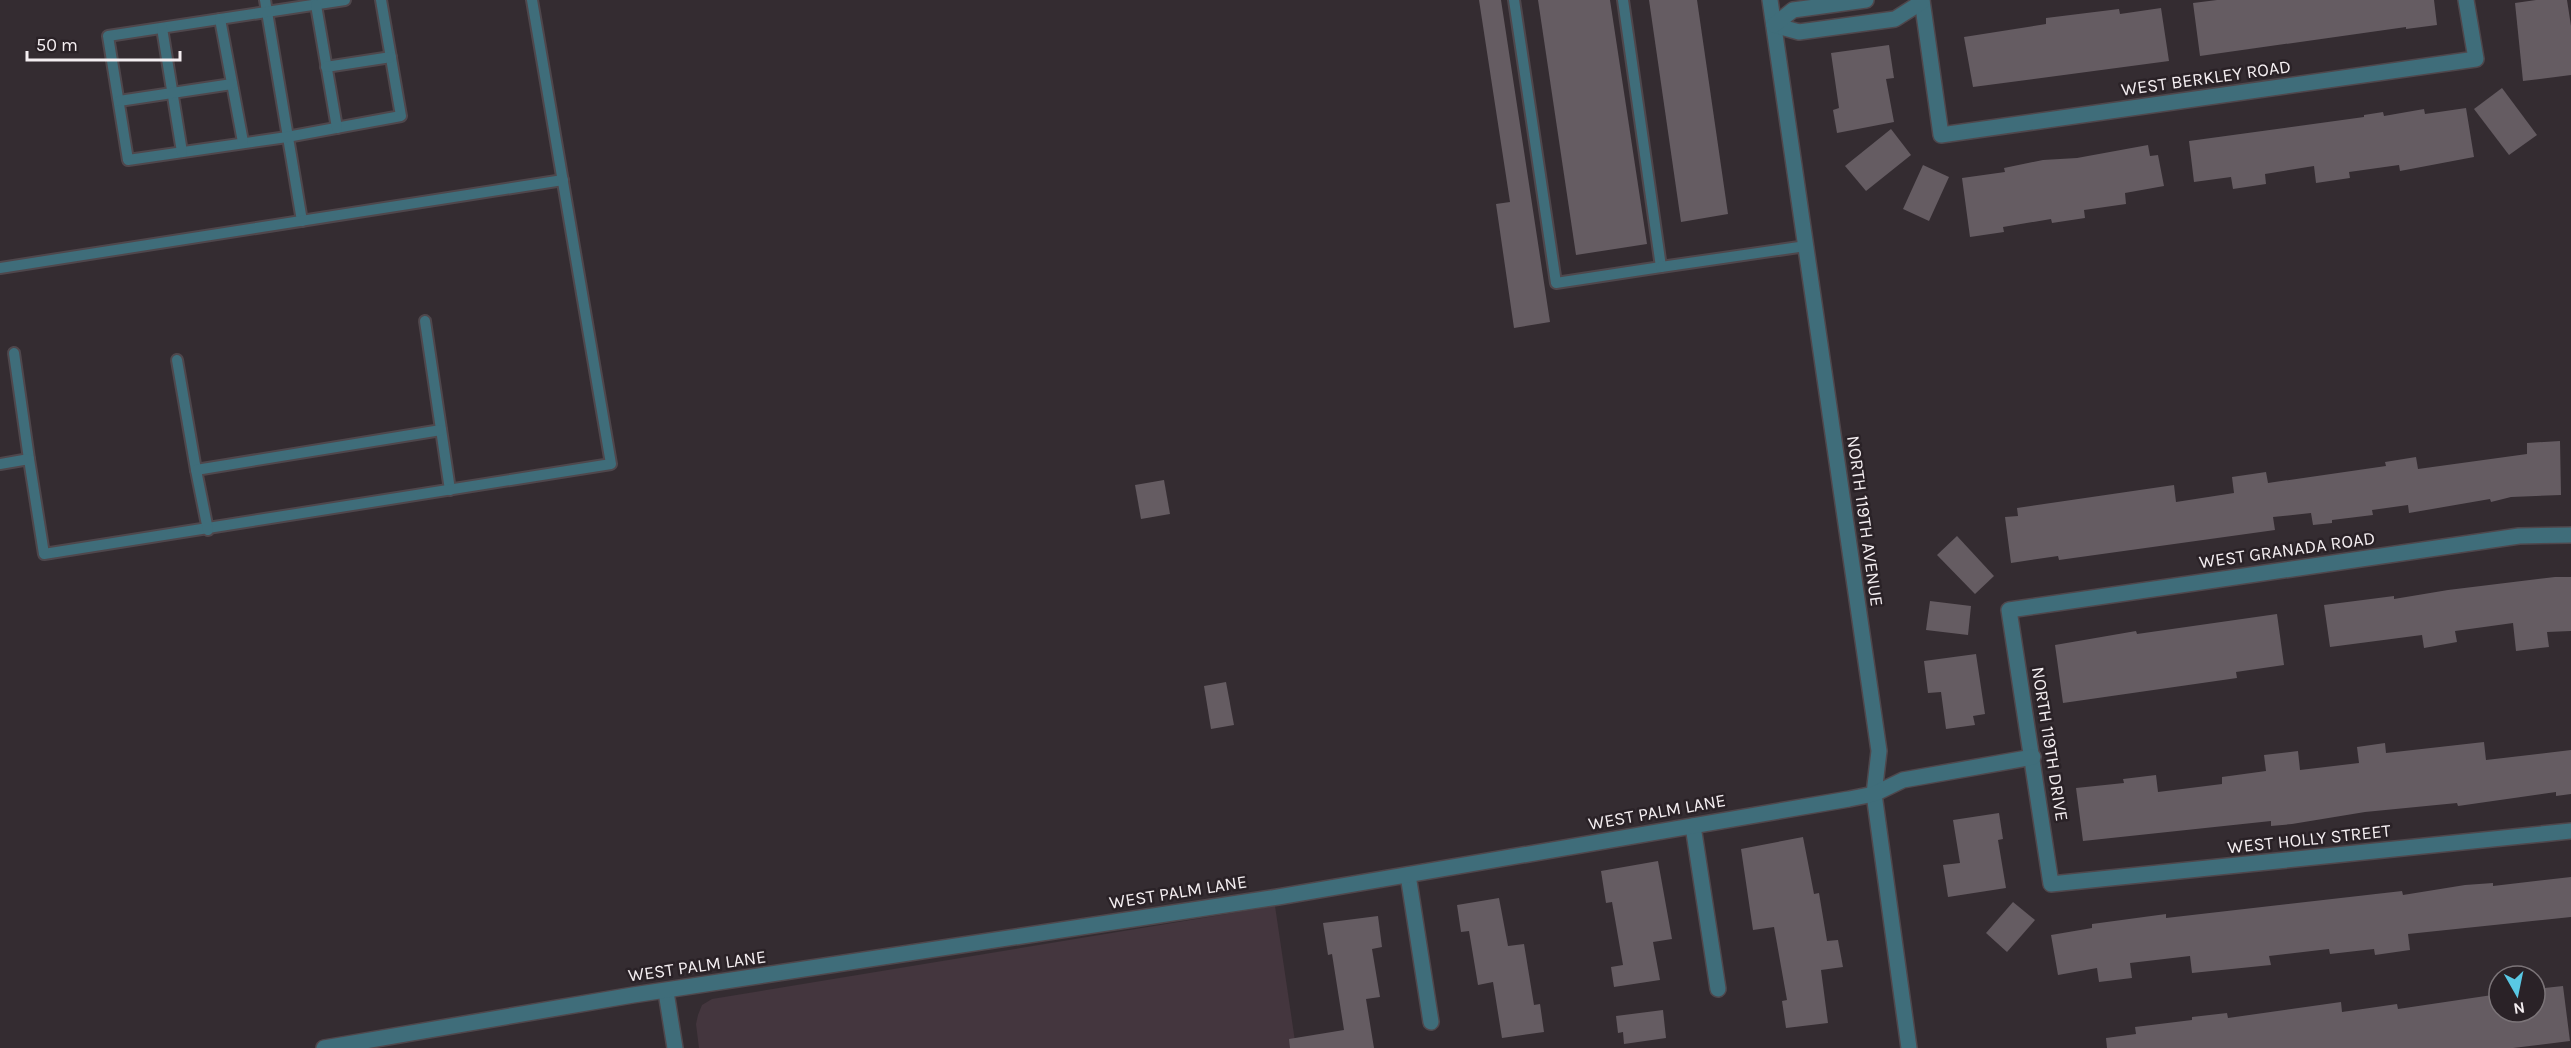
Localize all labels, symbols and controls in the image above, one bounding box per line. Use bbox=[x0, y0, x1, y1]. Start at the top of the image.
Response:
scale bar bbox=[27, 24, 180, 62]
text: 50 m bbox=[36, 34, 78, 56]
street label: WEST BERKLEY ROAD bbox=[2120, 55, 2292, 101]
street label: NORTH 119TH AVENUE bbox=[1842, 434, 1888, 608]
street label: WEST GRANADA ROAD bbox=[2198, 527, 2376, 573]
street label: NORTH 119TH DRIVE bbox=[2027, 665, 2073, 823]
street label: WEST PALM LANE bbox=[1587, 789, 1727, 835]
street label: WEST HOLLY STREET bbox=[2226, 819, 2392, 859]
street label: WEST PALM LANE bbox=[1108, 870, 1248, 914]
street label: WEST PALM LANE bbox=[627, 945, 767, 987]
north arrow bbox=[2487, 964, 2547, 1024]
text: N bbox=[2512, 998, 2526, 1019]

